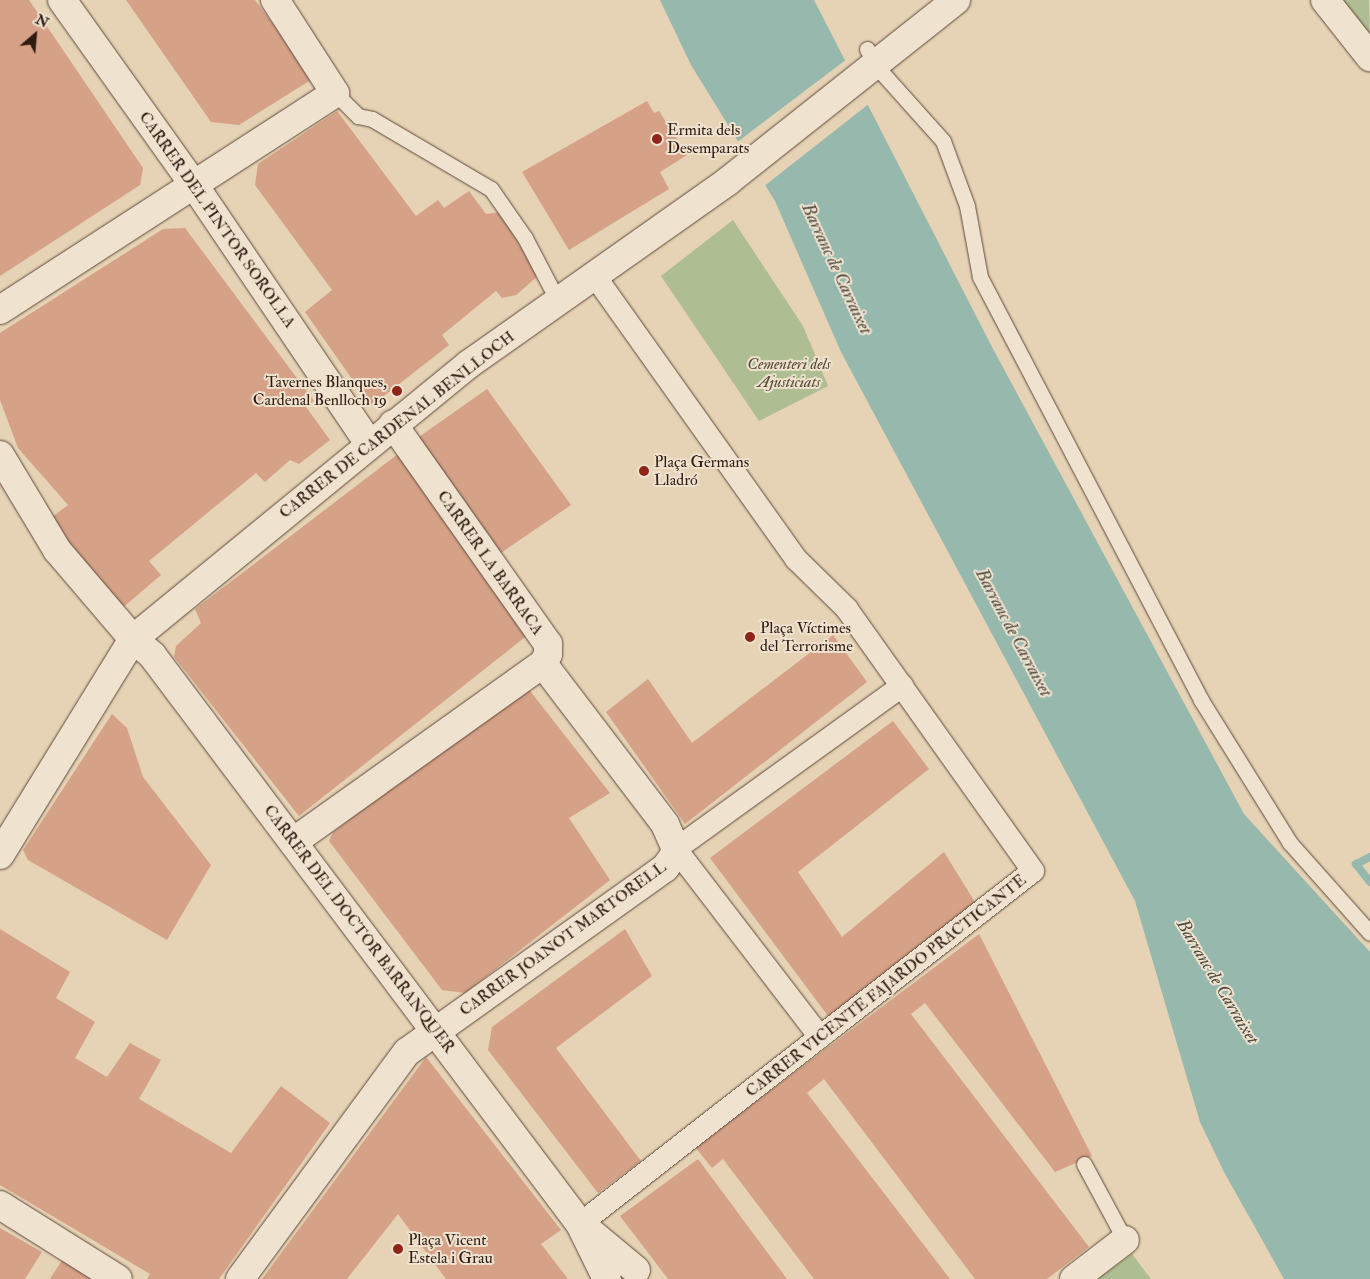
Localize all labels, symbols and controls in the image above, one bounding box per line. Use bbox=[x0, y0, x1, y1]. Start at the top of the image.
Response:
north arrow bbox=[10, 10, 60, 60]
text: N bbox=[33, 11, 51, 32]
street label: CARRER DEL PINTOR SOROLLA bbox=[135, 108, 299, 332]
place label: Ermita dels Desemparats bbox=[667, 120, 749, 158]
marker: Ermita dels Desemparats bbox=[651, 133, 663, 145]
water label: Barranc de Carraixet bbox=[796, 200, 876, 338]
street label: CARRER DE CARDENAL BENLLOCH bbox=[276, 327, 518, 523]
park label: Cementeri dels Ajusticiats bbox=[747, 354, 831, 392]
place label: Tavernes Blanques, Cardenal Benlloch 19 bbox=[253, 372, 387, 410]
marker: Tavernes Blanques, Cardenal Benlloch 19 bbox=[391, 385, 403, 397]
place label: Plaça Germans Lladró bbox=[654, 452, 749, 490]
marker: Plaça Germans Lladró bbox=[638, 465, 650, 477]
street label: CARRER LA BARRACA bbox=[433, 487, 547, 639]
water label: Barranc de Carraixet bbox=[970, 565, 1056, 701]
place label: Plaça Víctimes del Terrorisme bbox=[760, 618, 853, 656]
marker: Plaça Víctimes del Terrorisme bbox=[744, 631, 756, 643]
street label: CARRER DEL DOCTOR BARRANQUER bbox=[259, 801, 459, 1057]
street label: CARRER JOANOT MARTORELL bbox=[456, 858, 670, 1020]
street label: CARRER VICENTE FAJARDO PRACTICANTE bbox=[742, 871, 1030, 1101]
water label: Barranc de Carraixet bbox=[1171, 916, 1263, 1048]
place label: Plaça Vicent Estela i Grau bbox=[408, 1230, 493, 1268]
marker: Plaça Vicent Estela i Grau bbox=[392, 1243, 404, 1255]

